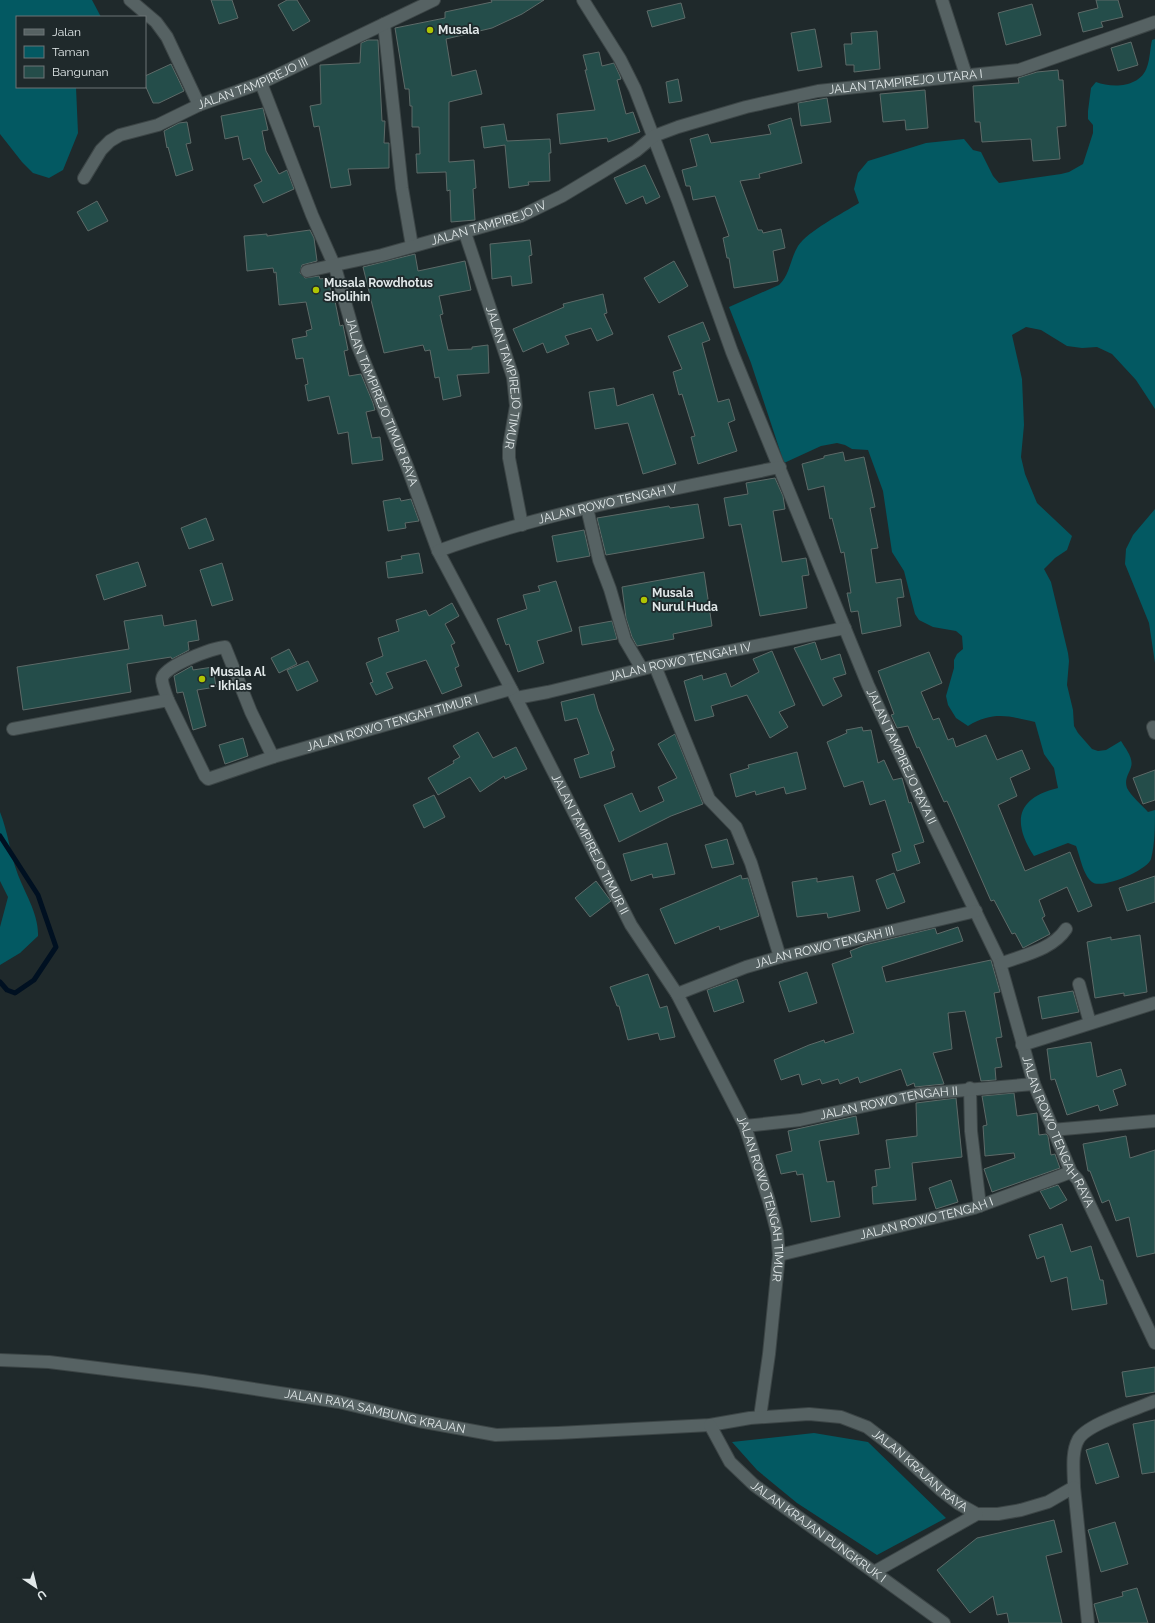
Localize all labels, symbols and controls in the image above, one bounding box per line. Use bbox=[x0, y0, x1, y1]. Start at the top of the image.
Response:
legend bbox=[16, 16, 146, 88]
place label: Musala bbox=[438, 23, 479, 37]
text: Jalan bbox=[52, 25, 81, 39]
marker: Musala bbox=[425, 25, 435, 35]
text: Taman bbox=[52, 45, 89, 59]
street label: JALAN TAMPIREJO III bbox=[195, 54, 310, 112]
text: Bangunan bbox=[52, 65, 109, 79]
street label: JALAN TAMPIREJO UTARA I bbox=[828, 67, 983, 97]
street label: JALAN TAMPIREJO IV bbox=[429, 198, 549, 248]
place label: Musala Rowdhotus Sholihin bbox=[324, 276, 433, 304]
marker: Musala Rowdhotus Sholihin bbox=[311, 285, 321, 295]
street label: JALAN TAMPIREJO TIMUR bbox=[483, 304, 523, 450]
street label: JALAN TAMPIREJO TIMUR RAYA bbox=[343, 316, 421, 488]
street label: JALAN ROWO TENGAH V bbox=[536, 481, 678, 527]
place label: Musala Nurul Huda bbox=[652, 586, 718, 614]
marker: Musala Nurul Huda bbox=[639, 595, 649, 605]
street label: JALAN ROWO TENGAH IV bbox=[607, 640, 752, 684]
place label: Musala Al - Ikhlas bbox=[210, 665, 266, 693]
marker: Musala Al - Ikhlas bbox=[197, 674, 207, 684]
street label: JALAN TAMPIREJO RAYA II bbox=[864, 686, 939, 826]
street label: JALAN ROWO TENGAH TIMUR I bbox=[305, 692, 479, 754]
street label: JALAN TAMPIREJO TIMUR II bbox=[549, 771, 632, 917]
street label: JALAN ROWO TENGAH III bbox=[753, 923, 896, 971]
street label: JALAN ROWO TENGAH RAYA bbox=[1019, 1054, 1097, 1210]
street label: JALAN ROWO TENGAH II bbox=[819, 1084, 958, 1122]
street label: JALAN ROWO TENGAH TIMUR bbox=[734, 1113, 786, 1283]
street label: JALAN ROWO TENGAH I bbox=[858, 1194, 995, 1242]
street label: JALAN RAYA SAMBUNG KRAJAN bbox=[284, 1387, 467, 1436]
street label: JALAN KRAJAN RAYA bbox=[869, 1426, 970, 1515]
street label: JALAN KRAJAN PUNGKRUK I bbox=[748, 1478, 889, 1586]
north arrow bbox=[16, 1567, 56, 1607]
text: U bbox=[34, 1587, 49, 1602]

